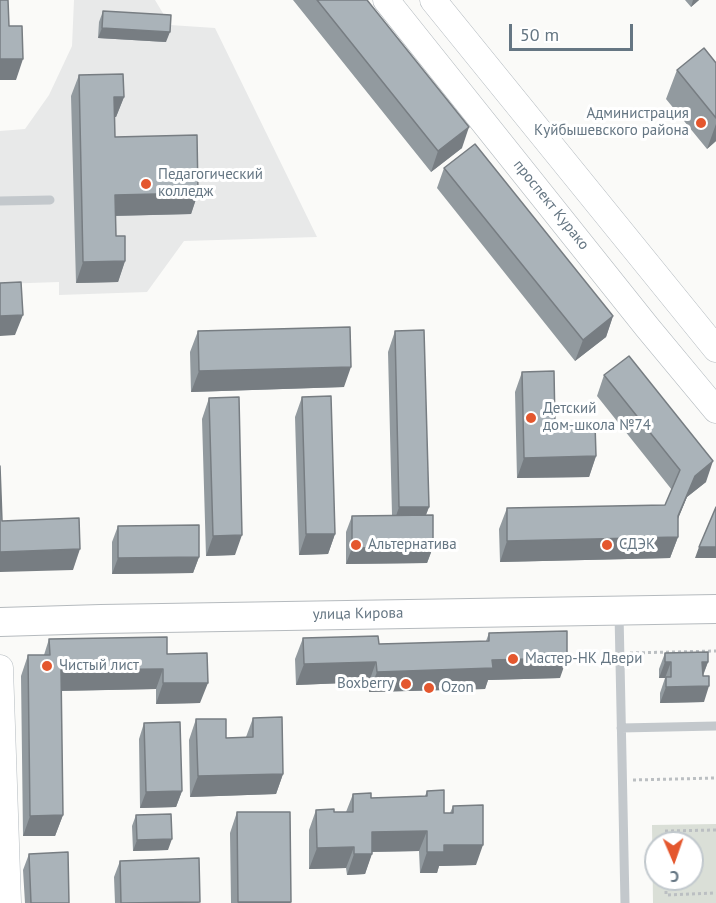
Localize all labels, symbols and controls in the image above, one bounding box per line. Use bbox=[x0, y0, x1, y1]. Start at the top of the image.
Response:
scale bar bbox=[512, 12, 636, 50]
text: 50 m bbox=[520, 23, 559, 46]
place label: Администрация Куйбышевского района bbox=[534, 105, 689, 140]
marker: Администрация Куйбышевского района bbox=[694, 116, 708, 130]
street label: проспект Курако bbox=[509, 156, 593, 254]
place label: Педагогический колледж bbox=[158, 166, 263, 201]
marker: Педагогический колледж bbox=[139, 177, 153, 191]
place label: Детский дом-школа №74 bbox=[543, 400, 651, 435]
marker: Детский дом-школа №74 bbox=[524, 411, 538, 425]
place label: Альтернатива bbox=[368, 536, 457, 554]
place label: СДЭК bbox=[619, 536, 655, 554]
marker: Альтернатива bbox=[349, 538, 363, 552]
marker: СДЭК bbox=[600, 538, 614, 552]
street label: улица Кирова bbox=[313, 604, 403, 624]
place label: Мастер-НК Двери bbox=[525, 650, 642, 668]
marker: Мастер-НК Двери bbox=[506, 652, 520, 666]
place label: Чистый лист bbox=[59, 657, 139, 675]
marker: Чистый лист bbox=[40, 659, 54, 673]
place label: Boxberry bbox=[337, 675, 394, 693]
marker: Boxberry bbox=[399, 677, 413, 691]
place label: Ozon bbox=[441, 679, 474, 697]
marker: Ozon bbox=[422, 681, 436, 695]
north arrow bbox=[644, 831, 704, 891]
text: С bbox=[670, 867, 679, 887]

